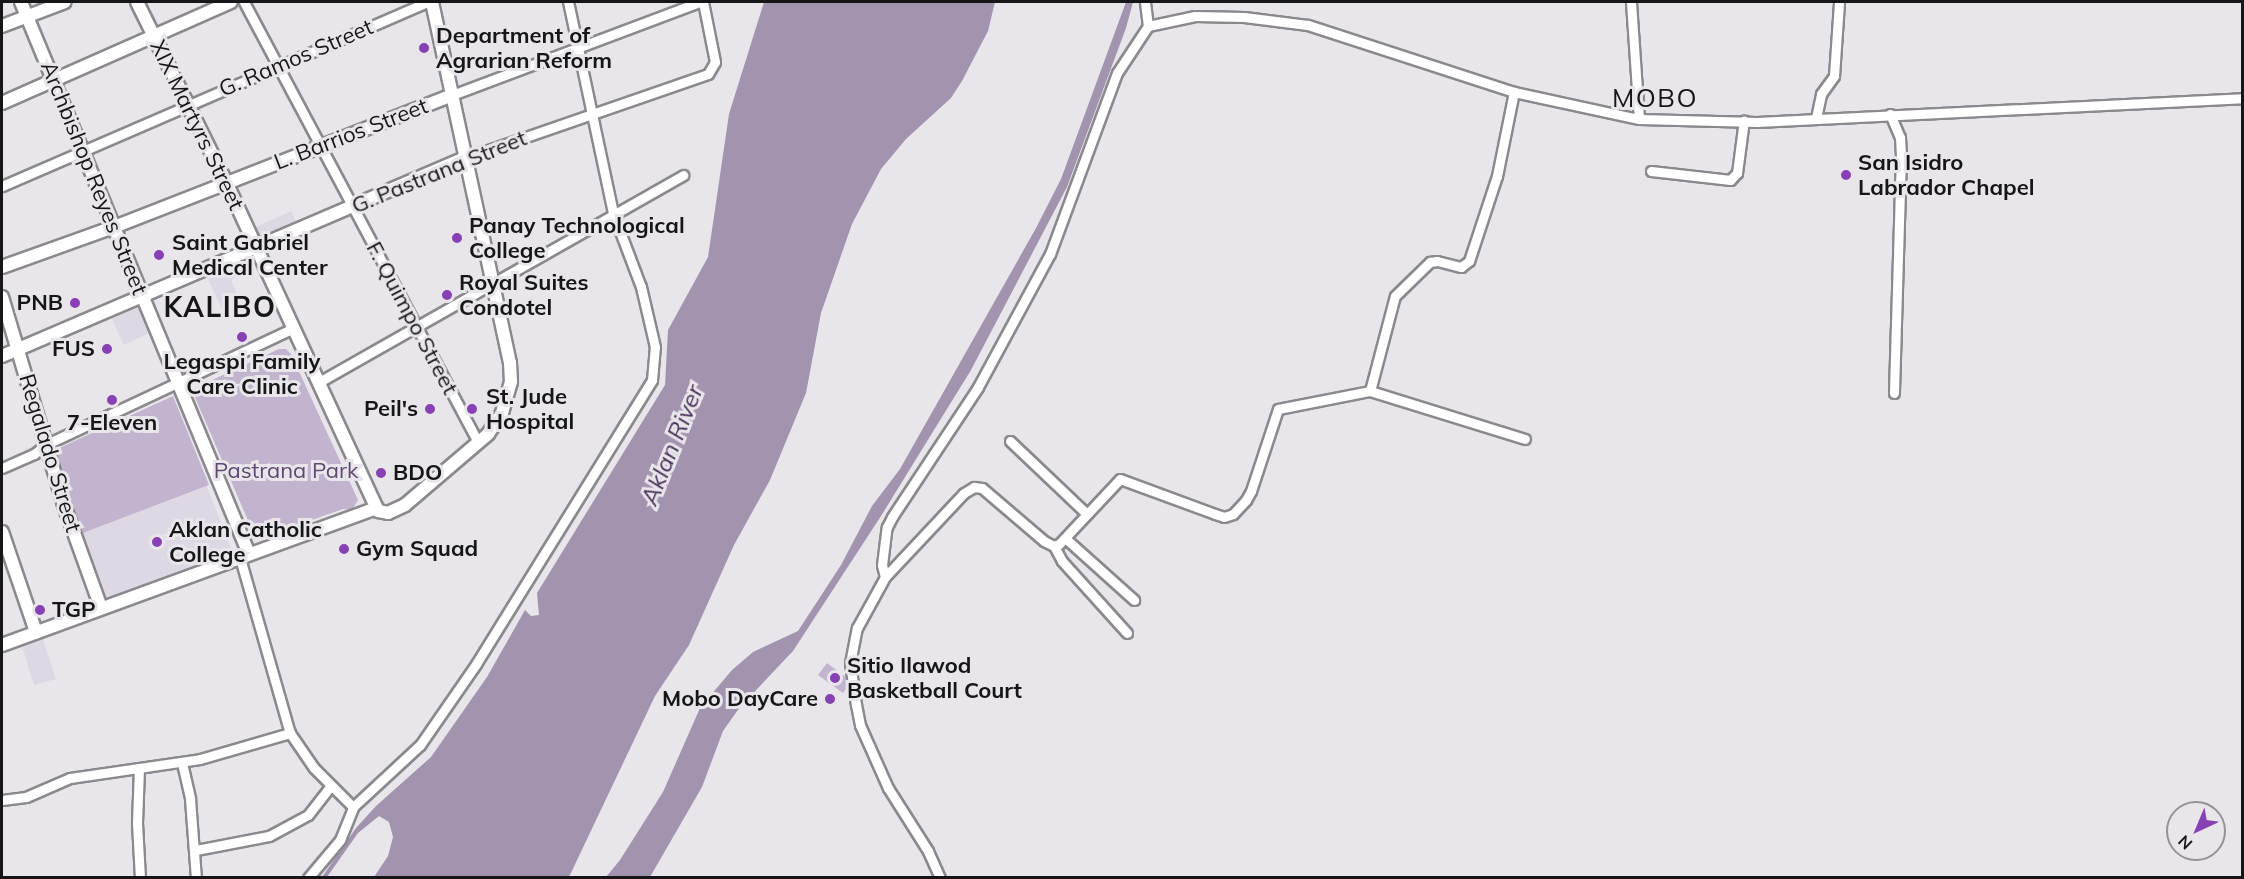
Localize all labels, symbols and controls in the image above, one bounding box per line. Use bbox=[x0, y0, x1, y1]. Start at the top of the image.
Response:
street label: G. Ramos Street bbox=[215, 14, 377, 102]
place label: Department of Agrarian Reform bbox=[436, 22, 612, 74]
street label: XIX Martyrs Street bbox=[144, 36, 250, 214]
marker: Department of Agrarian Reform bbox=[417, 41, 431, 55]
street label: Archbishop Reyes Street bbox=[35, 57, 153, 299]
district label: MOBO bbox=[1612, 82, 1698, 114]
street label: L. Barrios Street bbox=[270, 93, 432, 175]
street label: G. Pastrana Street bbox=[348, 125, 530, 219]
place label: San Isidro Labrador Chapel bbox=[1858, 149, 2035, 200]
marker: San Isidro Labrador Chapel bbox=[1839, 168, 1853, 182]
place label: Panay Technological College bbox=[469, 212, 685, 264]
place label: Saint Gabriel Medical Center bbox=[172, 229, 328, 280]
marker: Panay Technological College bbox=[450, 231, 464, 245]
street label: F. Quimpo Street bbox=[361, 237, 463, 399]
marker: Saint Gabriel Medical Center bbox=[150, 246, 168, 264]
place label: Royal Suites Condotel bbox=[459, 269, 588, 320]
marker: Royal Suites Condotel bbox=[440, 288, 454, 302]
place label: PNB bbox=[17, 290, 63, 316]
district label: KALIBO bbox=[164, 290, 276, 324]
marker: PNB bbox=[68, 296, 82, 310]
marker: Legaspi Family Care Clinic bbox=[233, 328, 251, 346]
place label: FUS bbox=[52, 336, 95, 362]
marker: FUS bbox=[100, 342, 114, 356]
place label: Legaspi Family Care Clinic bbox=[163, 348, 321, 400]
street label: Regalado Street bbox=[13, 371, 87, 535]
water label: Aklan River bbox=[635, 381, 709, 509]
place label: St. Jude Hospital bbox=[486, 383, 574, 434]
marker: 7-Eleven bbox=[105, 393, 119, 407]
place label: Peil's bbox=[364, 396, 418, 422]
marker: St. Jude Hospital bbox=[463, 400, 481, 418]
marker: Peil's bbox=[423, 402, 437, 416]
place label: 7-Eleven bbox=[67, 410, 157, 436]
park label: Pastrana Park bbox=[214, 458, 358, 484]
place label: BDO bbox=[393, 460, 442, 486]
marker: BDO bbox=[374, 466, 388, 480]
place label: Aklan Catholic College bbox=[169, 516, 322, 568]
marker: Aklan Catholic College bbox=[150, 535, 164, 549]
place label: Gym Squad bbox=[356, 536, 478, 562]
marker: Gym Squad bbox=[337, 542, 351, 556]
place label: TGP bbox=[52, 597, 96, 623]
marker: TGP bbox=[33, 603, 47, 617]
place label: Sitio Ilawod Basketball Court bbox=[847, 652, 1022, 704]
marker: Sitio Ilawod Basketball Court bbox=[828, 671, 842, 685]
place label: Mobo DayCare bbox=[662, 686, 818, 712]
marker: Mobo DayCare bbox=[823, 692, 837, 706]
north arrow bbox=[2166, 801, 2226, 861]
text: N bbox=[2174, 831, 2196, 854]

